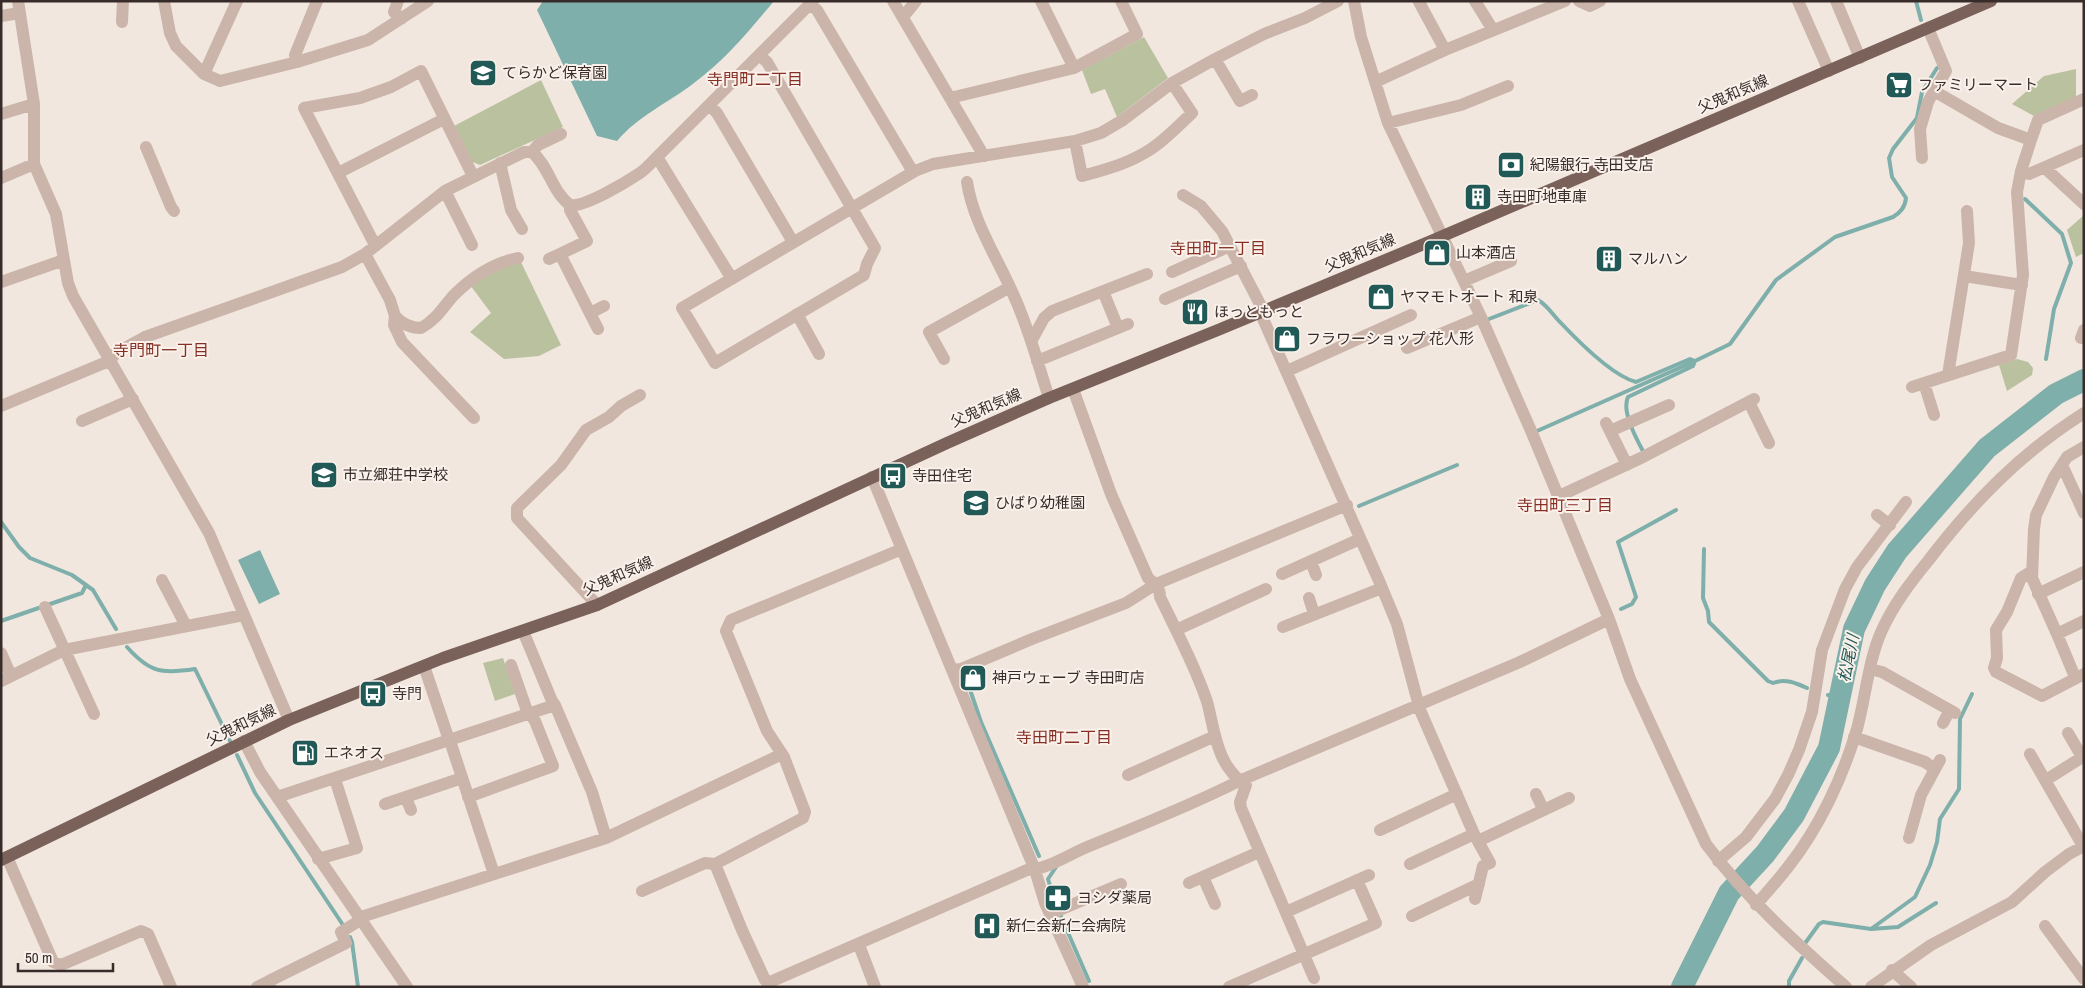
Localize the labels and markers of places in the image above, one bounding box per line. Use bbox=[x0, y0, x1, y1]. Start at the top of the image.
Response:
school or university icon: てらかど保育園 bbox=[468, 58, 498, 88]
place label: てらかど保育園 bbox=[502, 62, 607, 83]
supermarket icon: ファミリーマート bbox=[1884, 70, 1914, 100]
place label: ファミリーマート bbox=[1918, 74, 2038, 95]
bank icon: 紀陽銀行 寺田支店 bbox=[1496, 150, 1526, 180]
place label: 紀陽銀行 寺田支店 bbox=[1530, 154, 1653, 175]
building icon: 寺田町地車庫 bbox=[1463, 182, 1493, 212]
place label: 寺田町地車庫 bbox=[1497, 186, 1587, 207]
shop icon: 山本酒店 bbox=[1422, 238, 1452, 268]
place label: 山本酒店 bbox=[1456, 242, 1516, 263]
building icon: マルハン bbox=[1594, 244, 1624, 274]
place label: マルハン bbox=[1628, 248, 1688, 269]
shop icon: ヤマモトオート 和泉 bbox=[1366, 282, 1396, 312]
place label: ヤマモトオート 和泉 bbox=[1400, 286, 1538, 307]
restaurant icon: ほっともっと bbox=[1180, 297, 1210, 327]
place label: ほっともっと bbox=[1214, 301, 1304, 322]
shop icon: フラワーショップ 花人形 bbox=[1272, 324, 1302, 354]
place label: フラワーショップ 花人形 bbox=[1306, 328, 1474, 349]
school or university icon: 市立郷荘中学校 bbox=[309, 460, 339, 490]
bus stop icon: 寺田住宅 bbox=[878, 461, 908, 491]
place label: 市立郷荘中学校 bbox=[343, 464, 448, 485]
place label: 寺田住宅 bbox=[912, 465, 972, 486]
school or university icon: ひばり幼稚園 bbox=[961, 488, 991, 518]
place label: ひばり幼稚園 bbox=[995, 492, 1085, 513]
shop icon: 神戸ウェーブ 寺田町店 bbox=[958, 663, 988, 693]
place label: 神戸ウェーブ 寺田町店 bbox=[992, 667, 1145, 688]
bus stop icon: 寺門 bbox=[358, 679, 388, 709]
place label: 寺門 bbox=[392, 683, 422, 704]
fuel station icon: エネオス bbox=[290, 738, 320, 768]
place label: エネオス bbox=[324, 742, 384, 763]
pharmacy icon: ヨシダ薬局 bbox=[1043, 883, 1073, 913]
place label: ヨシダ薬局 bbox=[1077, 887, 1152, 908]
hospital icon: 新仁会新仁会病院 bbox=[972, 911, 1002, 941]
place label: 新仁会新仁会病院 bbox=[1006, 915, 1126, 936]

